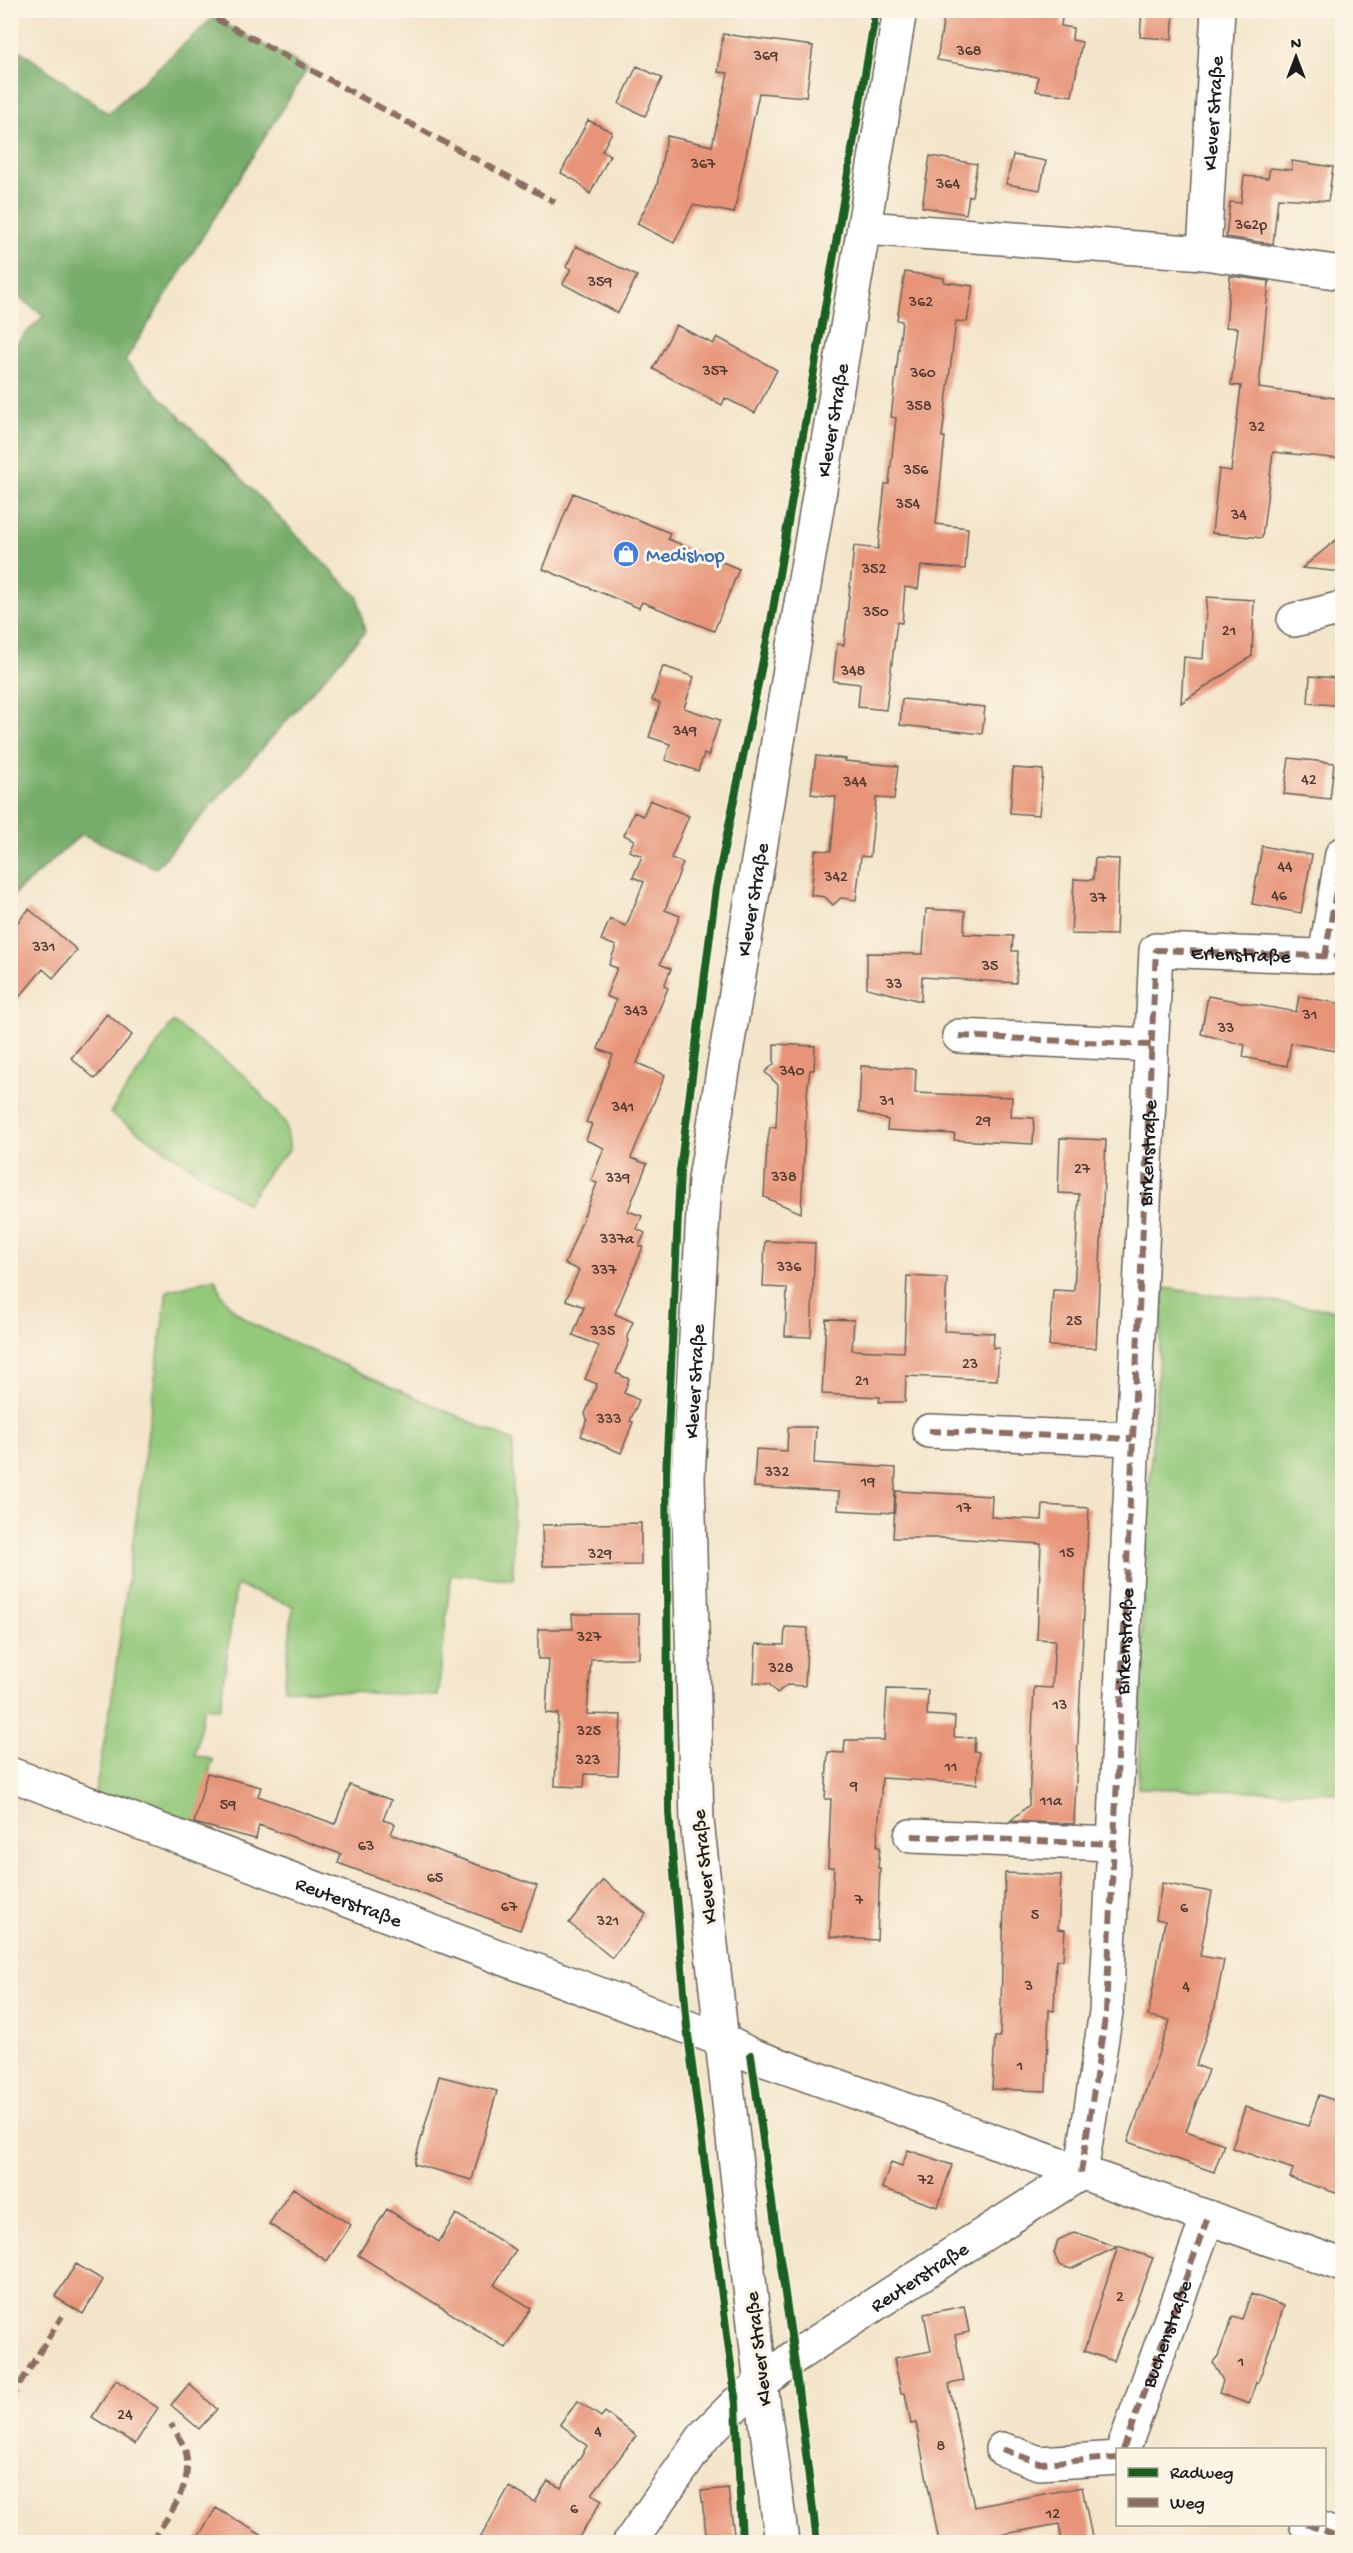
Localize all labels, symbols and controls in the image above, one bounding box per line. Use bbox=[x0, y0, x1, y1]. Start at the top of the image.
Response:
north arrow bbox=[1266, 27, 1326, 87]
text: N bbox=[1291, 36, 1302, 55]
house number: 368 bbox=[955, 43, 982, 62]
house number: 369 bbox=[753, 48, 778, 67]
street label: Klever Straße bbox=[1201, 55, 1230, 171]
house number: 367 bbox=[690, 156, 716, 175]
house number: 364 bbox=[935, 176, 960, 195]
house number: 362p bbox=[1234, 217, 1267, 236]
house number: 359 bbox=[587, 274, 612, 293]
house number: 362 bbox=[908, 294, 933, 313]
street label: Klever Straße bbox=[814, 361, 856, 479]
house number: 357 bbox=[701, 363, 728, 382]
house number: 360 bbox=[909, 365, 936, 384]
house number: 358 bbox=[905, 398, 932, 417]
house number: 32 bbox=[1248, 419, 1265, 438]
house number: 356 bbox=[903, 462, 929, 481]
house number: 354 bbox=[895, 496, 921, 515]
house number: 34 bbox=[1230, 507, 1247, 526]
shop icon: Medishop bbox=[611, 539, 641, 569]
place label: Medishop bbox=[646, 546, 725, 569]
house number: 352 bbox=[861, 561, 886, 580]
house number: 350 bbox=[862, 604, 889, 623]
house number: 21 bbox=[1222, 623, 1236, 642]
house number: 348 bbox=[840, 663, 866, 682]
house number: 349 bbox=[672, 723, 697, 742]
house number: 42 bbox=[1301, 772, 1317, 791]
house number: 344 bbox=[842, 774, 867, 793]
street label: Klever Straße bbox=[734, 841, 776, 959]
house number: 44 bbox=[1277, 859, 1293, 878]
house number: 342 bbox=[823, 869, 848, 888]
house number: 46 bbox=[1271, 888, 1288, 907]
house number: 37 bbox=[1089, 890, 1107, 909]
house number: 331 bbox=[31, 939, 56, 958]
street label: Erlenstraße bbox=[1190, 943, 1292, 970]
house number: 35 bbox=[981, 958, 998, 977]
house number: 33 bbox=[885, 976, 902, 995]
house number: 343 bbox=[623, 1003, 648, 1022]
house number: 31 bbox=[1302, 1007, 1317, 1026]
house number: 33 bbox=[1217, 1020, 1234, 1039]
house number: 340 bbox=[779, 1063, 804, 1082]
house number: 31 bbox=[879, 1093, 894, 1112]
house number: 341 bbox=[611, 1099, 634, 1118]
street label: Birkenstraße bbox=[1136, 1099, 1164, 1208]
house number: 29 bbox=[975, 1113, 991, 1132]
house number: 27 bbox=[1074, 1161, 1091, 1180]
house number: 338 bbox=[770, 1169, 797, 1188]
house number: 339 bbox=[605, 1170, 630, 1189]
house number: 337a bbox=[599, 1231, 635, 1250]
house number: 336 bbox=[776, 1259, 802, 1278]
house number: 337 bbox=[591, 1262, 617, 1281]
house number: 25 bbox=[1066, 1313, 1082, 1332]
house number: 335 bbox=[589, 1323, 616, 1342]
street label: Klever Straße bbox=[682, 1323, 712, 1440]
house number: 23 bbox=[962, 1356, 978, 1375]
house number: 21 bbox=[855, 1373, 869, 1392]
house number: 333 bbox=[596, 1411, 621, 1430]
house number: 332 bbox=[764, 1464, 789, 1483]
house number: 19 bbox=[860, 1474, 875, 1493]
house number: 17 bbox=[956, 1500, 972, 1519]
house number: 15 bbox=[1059, 1545, 1074, 1564]
house number: 329 bbox=[587, 1546, 612, 1565]
street label: Birkenstraße bbox=[1113, 1587, 1141, 1696]
house number: 327 bbox=[576, 1629, 602, 1648]
house number: 328 bbox=[768, 1660, 794, 1679]
house number: 13 bbox=[1052, 1697, 1067, 1716]
house number: 325 bbox=[576, 1723, 601, 1742]
house number: 323 bbox=[575, 1752, 600, 1771]
house number: 11 bbox=[944, 1759, 957, 1778]
house number: 9 bbox=[849, 1778, 858, 1797]
house number: 11a bbox=[1039, 1793, 1063, 1812]
house number: 59 bbox=[220, 1797, 236, 1816]
street label: Klever Straße bbox=[689, 1808, 724, 1925]
house number: 63 bbox=[358, 1838, 374, 1857]
house number: 65 bbox=[427, 1870, 443, 1889]
street label: Reuterstraße bbox=[291, 1874, 405, 1935]
house number: 7 bbox=[854, 1892, 864, 1911]
house number: 67 bbox=[501, 1899, 518, 1918]
house number: 6 bbox=[1180, 1900, 1189, 1919]
house number: 5 bbox=[1031, 1907, 1039, 1926]
house number: 321 bbox=[596, 1913, 619, 1932]
house number: 3 bbox=[1024, 1978, 1033, 1997]
house number: 4 bbox=[1182, 1979, 1190, 1998]
house number: 1 bbox=[1016, 2058, 1023, 2077]
house number: 72 bbox=[917, 2172, 934, 2191]
street label: Reuterstraße bbox=[867, 2238, 974, 2319]
street label: Buchenstraße bbox=[1138, 2277, 1199, 2393]
house number: 2 bbox=[1116, 2289, 1124, 2308]
street label: Klever Straße bbox=[742, 2290, 779, 2407]
house number: 1 bbox=[1237, 2354, 1244, 2373]
house number: 24 bbox=[117, 2407, 133, 2426]
house number: 4 bbox=[594, 2424, 602, 2443]
house number: 8 bbox=[937, 2438, 946, 2457]
legend bbox=[1116, 2448, 1326, 2526]
text: Radweg bbox=[1170, 2464, 1233, 2485]
text: Weg bbox=[1170, 2494, 1205, 2515]
house number: 6 bbox=[570, 2501, 579, 2520]
house number: 12 bbox=[1045, 2506, 1060, 2525]

